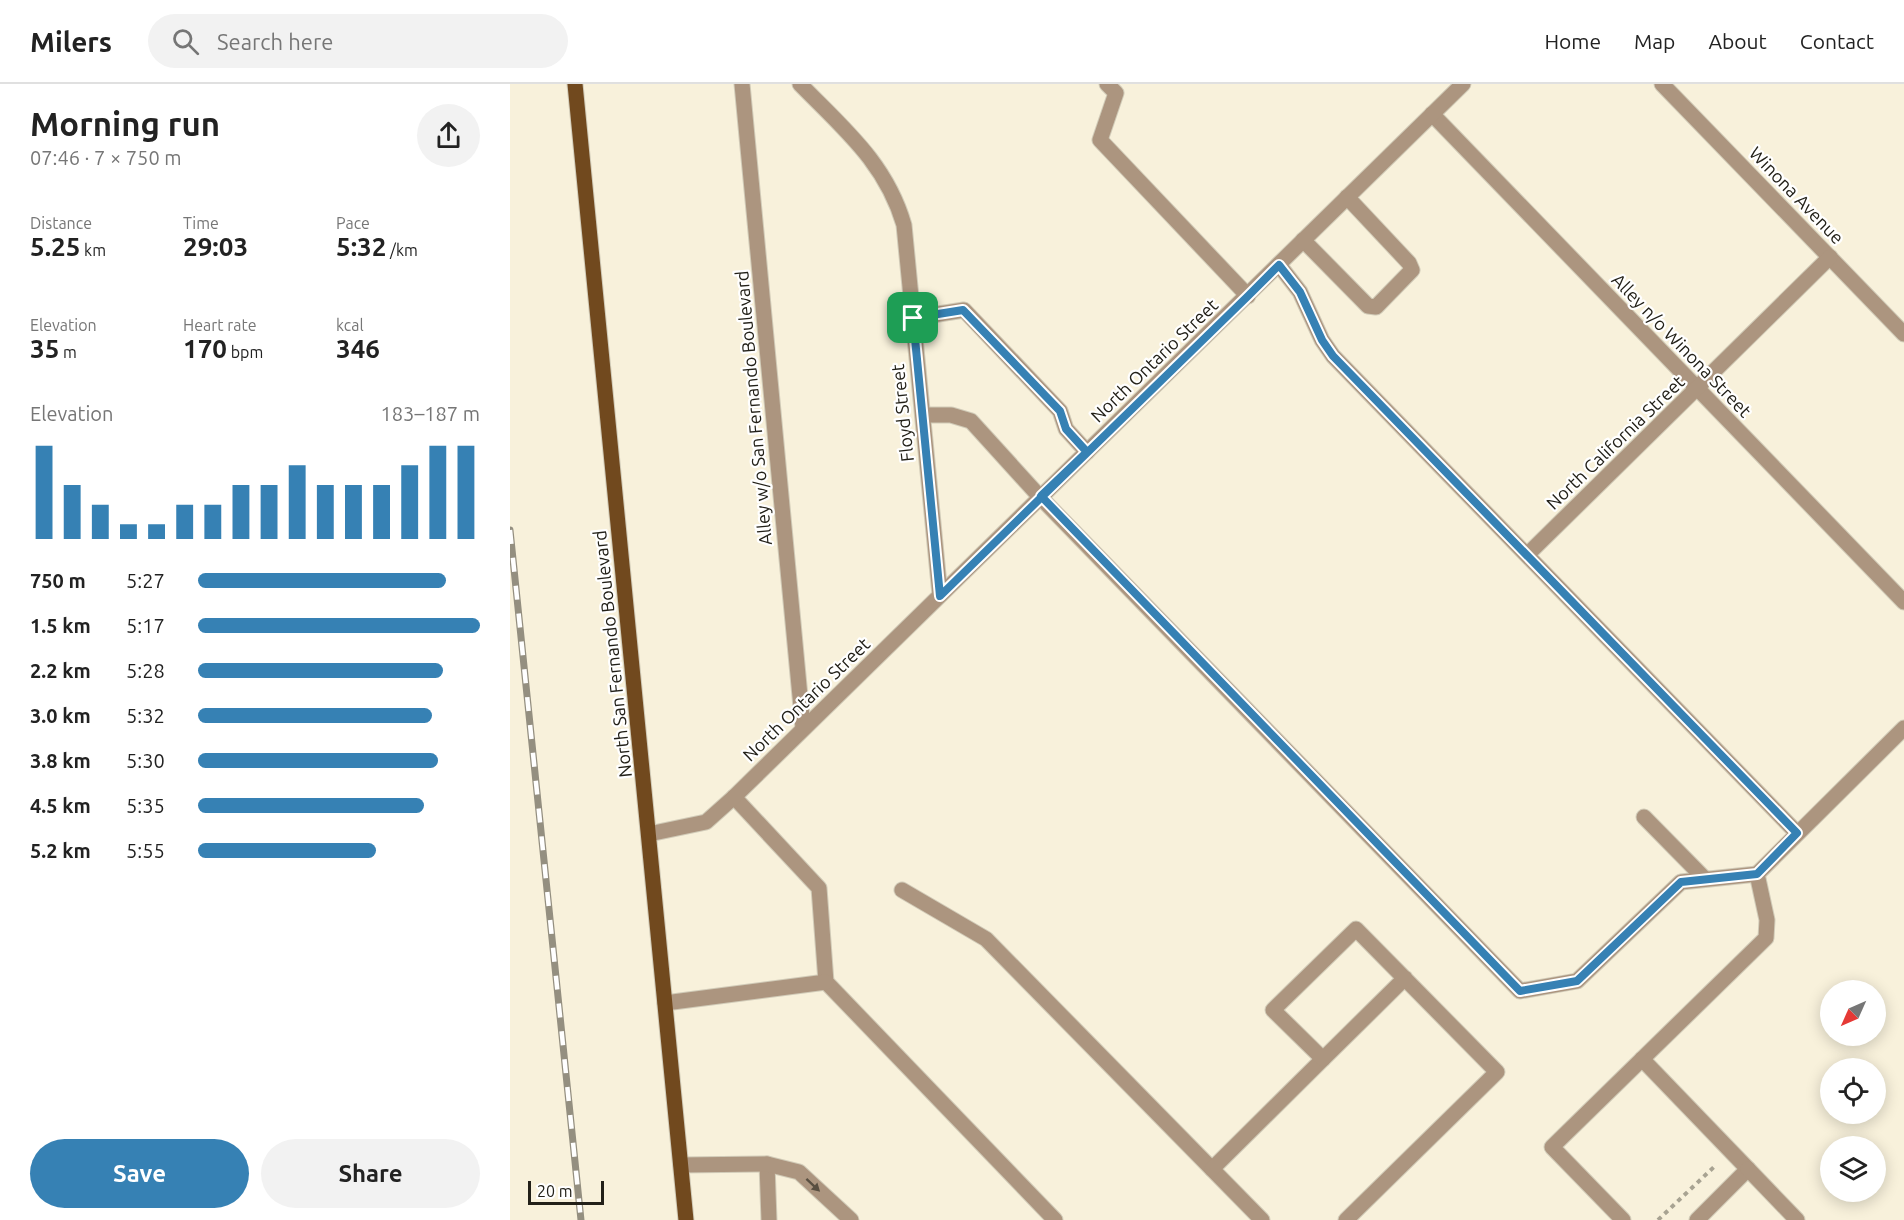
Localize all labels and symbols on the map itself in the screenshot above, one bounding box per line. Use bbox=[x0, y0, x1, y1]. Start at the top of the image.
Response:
street label: Winona Avenue bbox=[1746, 143, 1848, 247]
street label: Alley n/o Winona Street bbox=[1608, 269, 1756, 421]
street label: Alley w/o San Fernando Boulevard bbox=[731, 270, 775, 546]
pin bbox=[887, 292, 938, 343]
street label: North Ontario Street bbox=[1087, 294, 1221, 426]
street label: Floyd Street bbox=[887, 363, 917, 463]
street label: North California Street bbox=[1542, 371, 1688, 513]
street label: North San Fernando Boulevard bbox=[589, 530, 635, 778]
street label: North Ontario Street bbox=[739, 633, 873, 765]
north arrow bbox=[1820, 980, 1886, 1046]
scale bar bbox=[528, 1178, 604, 1206]
one-way arrow bbox=[805, 1178, 820, 1191]

